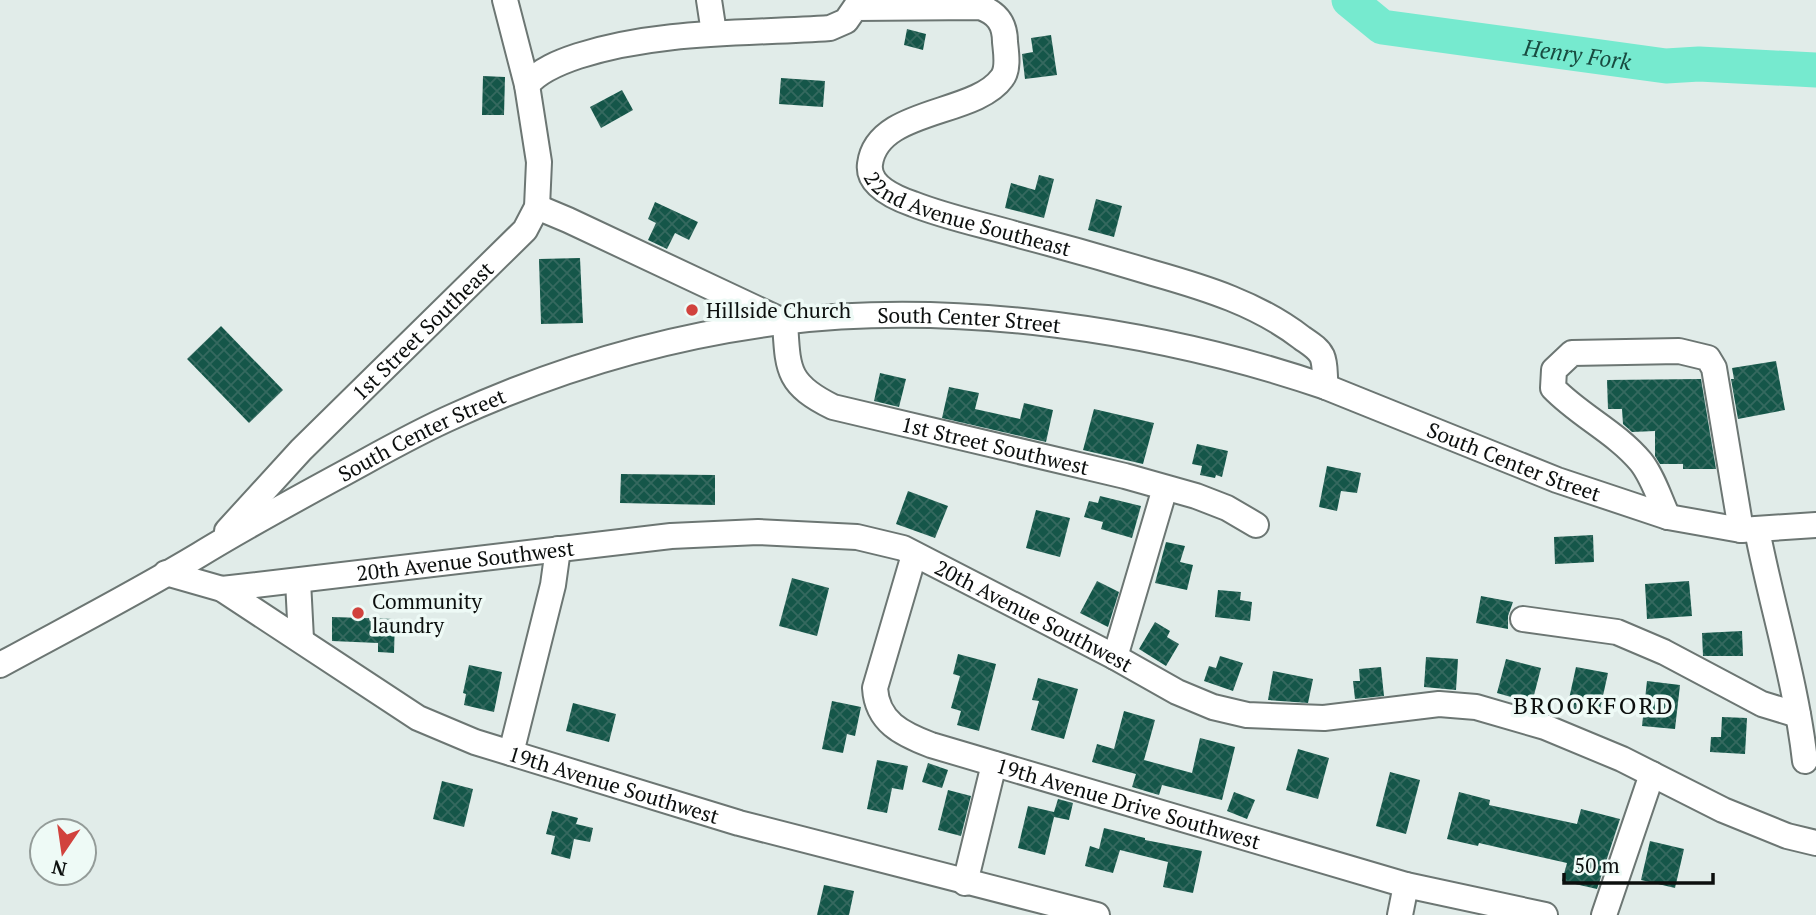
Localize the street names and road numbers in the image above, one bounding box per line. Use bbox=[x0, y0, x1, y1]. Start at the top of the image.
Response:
street label: 22nd Avenue Southeast bbox=[858, 166, 1074, 262]
street label: 1st Street Southeast bbox=[346, 255, 499, 406]
street label: South Center Street bbox=[877, 301, 1063, 339]
street label: South Center Street bbox=[333, 381, 510, 488]
street label: 1st Street Southwest bbox=[899, 410, 1092, 481]
street label: South Center Street bbox=[1423, 415, 1605, 508]
street label: 20th Avenue Southwest bbox=[355, 534, 576, 587]
street label: 20th Avenue Southwest bbox=[930, 553, 1138, 678]
street label: 19th Avenue Southwest bbox=[505, 739, 723, 830]
street label: 19th Avenue Drive Southwest bbox=[993, 751, 1264, 855]

